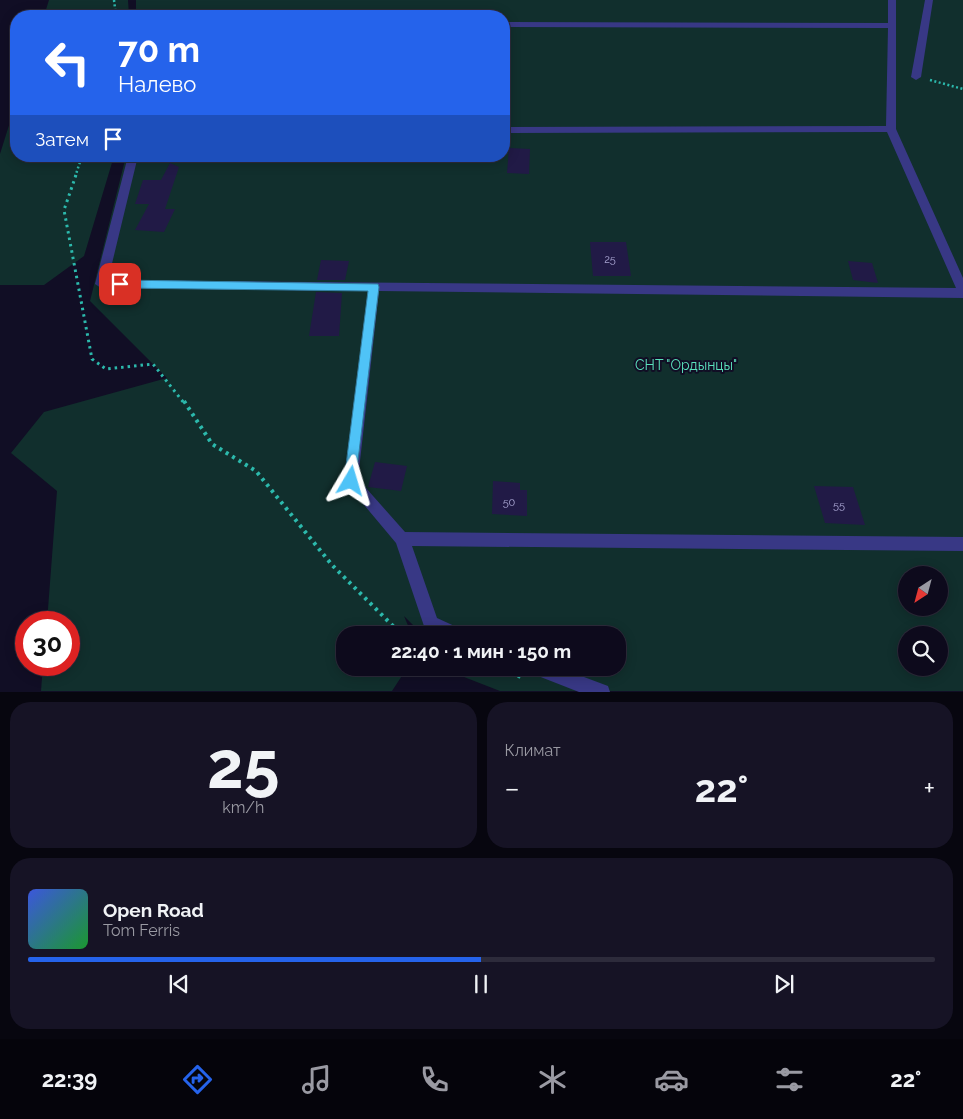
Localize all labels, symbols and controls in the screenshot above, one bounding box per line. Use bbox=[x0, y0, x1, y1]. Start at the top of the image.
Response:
text: 70 m bbox=[118, 29, 200, 70]
icon: left bbox=[35, 30, 100, 95]
text: Налево bbox=[118, 71, 196, 97]
icon: arrive bbox=[99, 125, 127, 153]
text: Затем bbox=[35, 128, 89, 150]
house number: 25 bbox=[604, 253, 616, 266]
pin bbox=[99, 263, 141, 305]
icon: arrive bbox=[106, 270, 134, 298]
park label: СНТ "Ордынцы" bbox=[635, 357, 737, 373]
position arrow bbox=[324, 454, 376, 506]
house number: 50 bbox=[503, 496, 516, 509]
house number: 55 bbox=[833, 499, 845, 512]
north arrow bbox=[898, 566, 948, 616]
map controls bbox=[898, 566, 948, 676]
speed limit sign: 30 bbox=[15, 611, 80, 676]
button: search bbox=[898, 626, 948, 676]
text: 22:40 · 1 мин · 150 m bbox=[391, 640, 571, 662]
text: 25 bbox=[207, 727, 280, 803]
text: Климат bbox=[505, 741, 561, 760]
text: 22° bbox=[695, 766, 748, 811]
text: − bbox=[505, 772, 520, 805]
text: + bbox=[923, 772, 935, 805]
text: km/h bbox=[222, 798, 264, 817]
text: Open Road bbox=[103, 899, 204, 921]
text: Tom Ferris bbox=[103, 921, 180, 940]
icon: previous bbox=[165, 970, 193, 998]
icon: pause bbox=[467, 970, 495, 998]
icon: next bbox=[770, 970, 798, 998]
icon: directions bbox=[180, 1062, 215, 1097]
icon: music bbox=[299, 1062, 334, 1097]
icon: phone bbox=[417, 1062, 452, 1097]
icon: climate bbox=[535, 1062, 570, 1097]
icon: car bbox=[654, 1062, 689, 1097]
icon: filters bbox=[772, 1062, 807, 1097]
text: 22:39 bbox=[42, 1066, 97, 1092]
text: 22° bbox=[890, 1066, 921, 1092]

